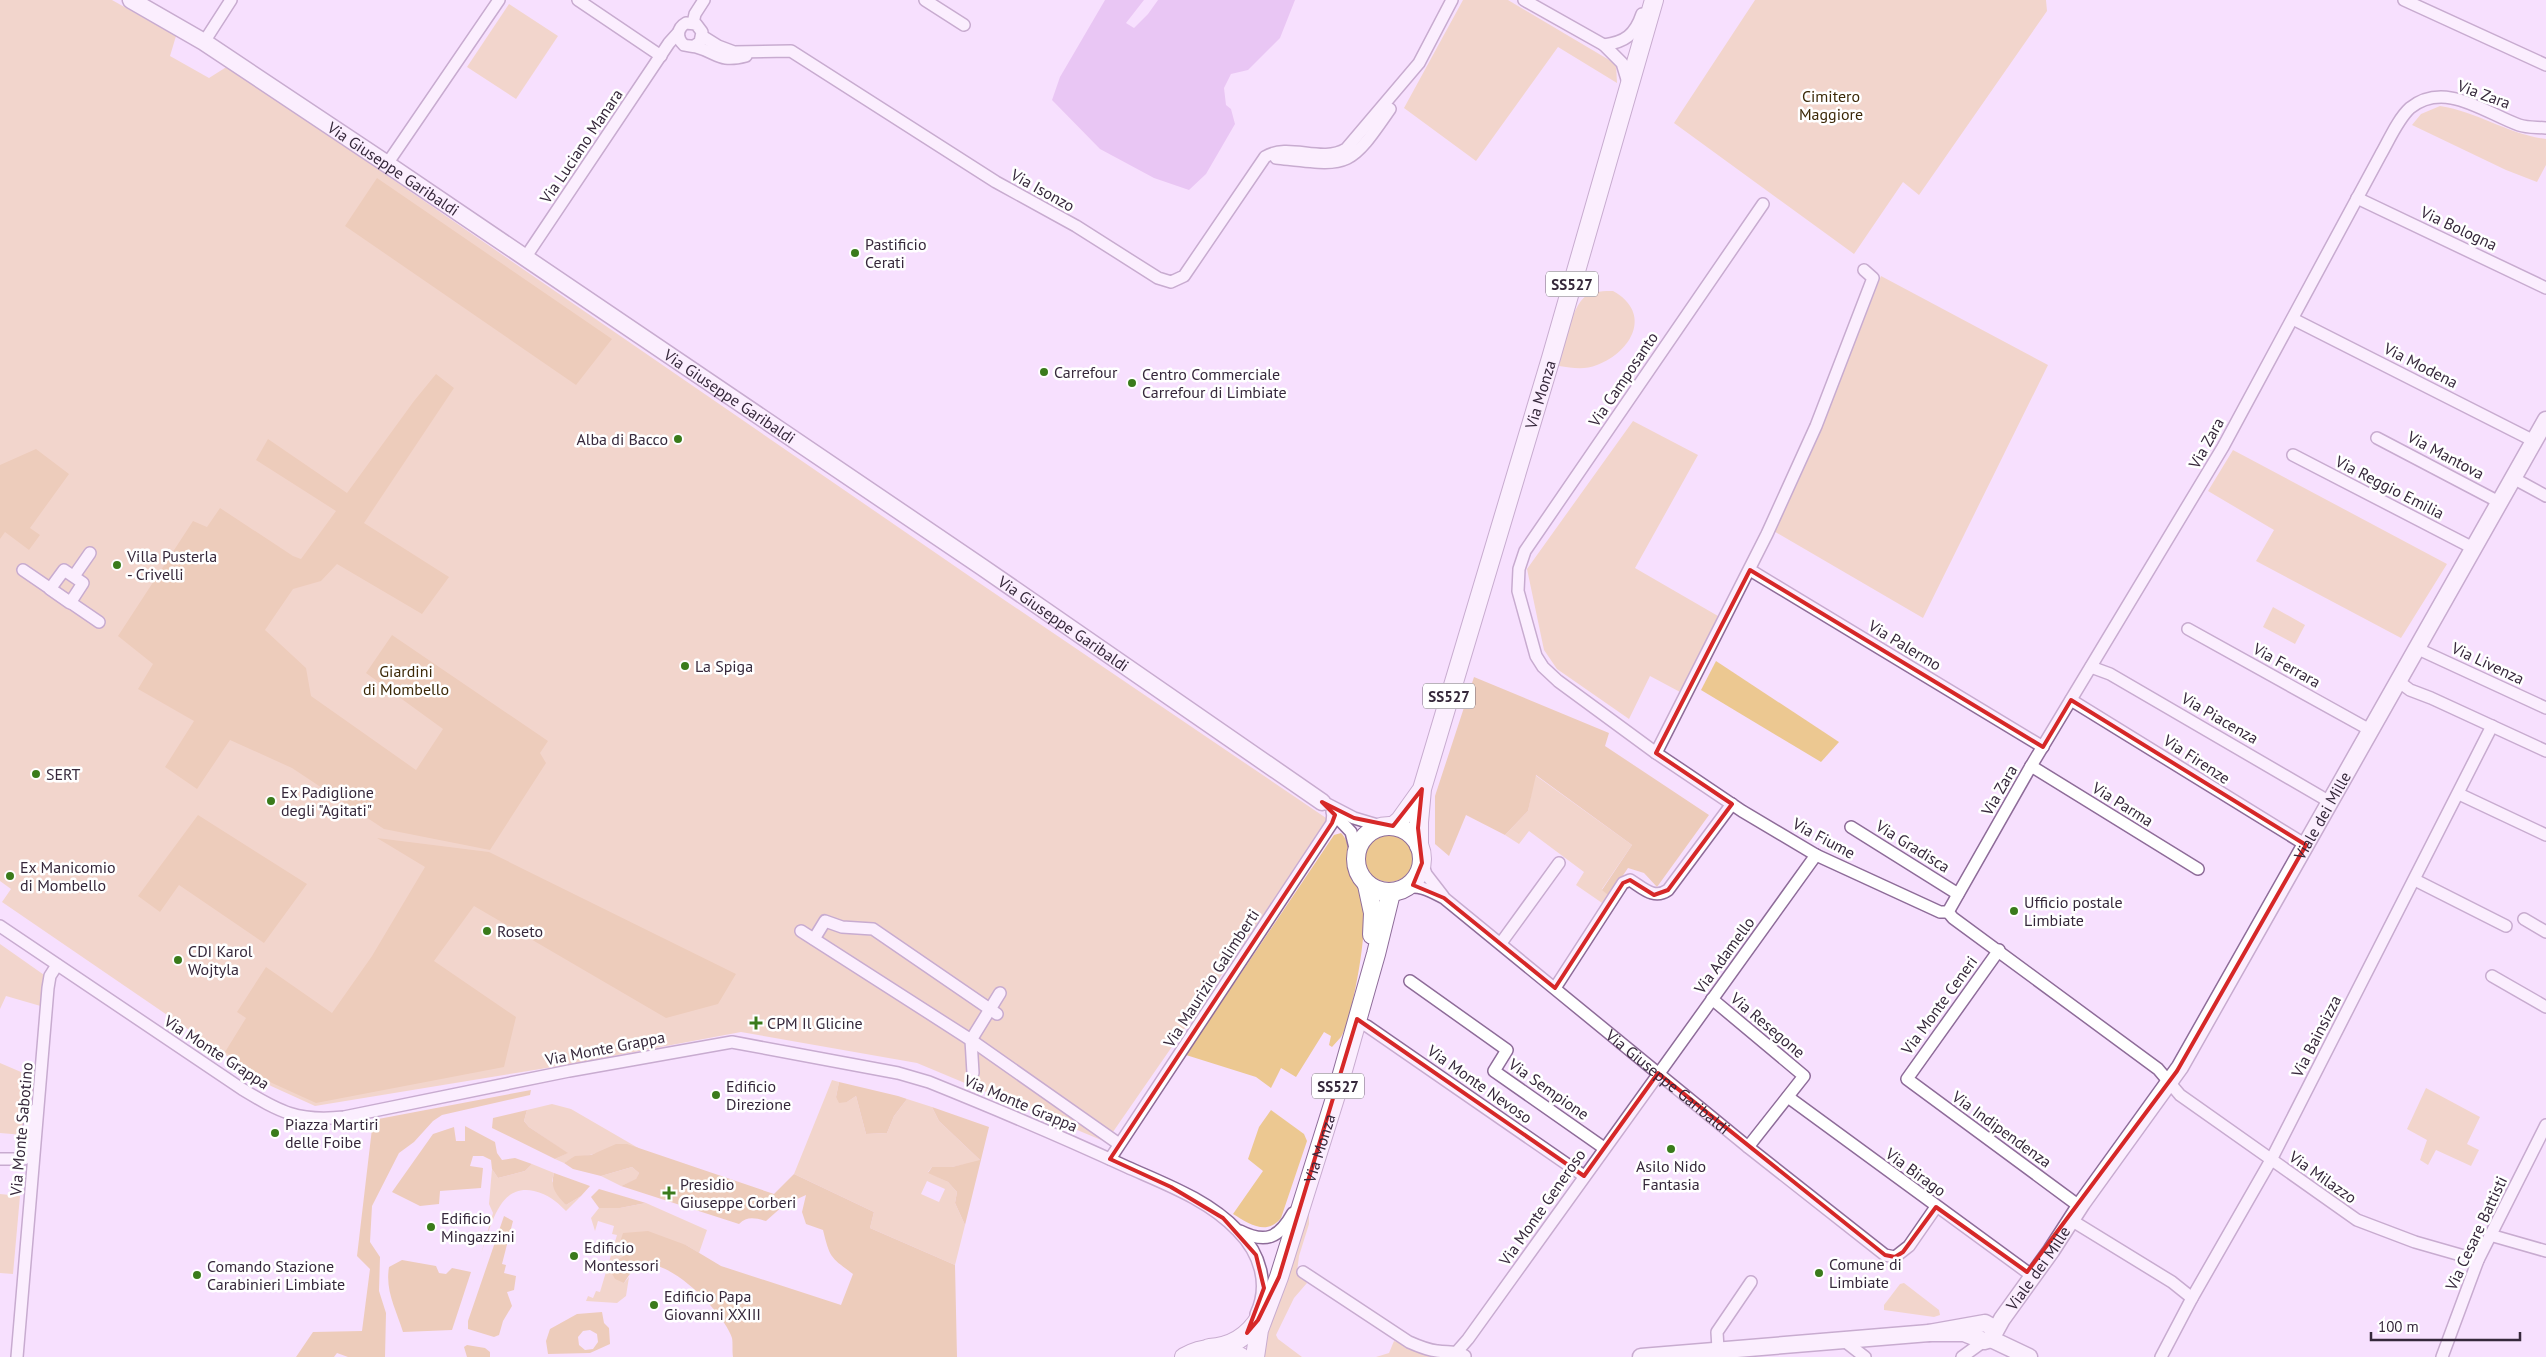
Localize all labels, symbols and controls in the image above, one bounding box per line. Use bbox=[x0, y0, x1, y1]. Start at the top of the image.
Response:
street label: Via Zara bbox=[2454, 75, 2513, 113]
street label: Via Luciano Manara bbox=[535, 85, 627, 208]
park label: Cimitero Maggiore bbox=[1799, 86, 1863, 124]
street label: Via Giuseppe Garibaldi bbox=[323, 117, 463, 220]
street label: Via Isonzo bbox=[1007, 164, 1078, 216]
street label: Via Bologna bbox=[2417, 201, 2500, 254]
place label: Pastificio Cerati bbox=[865, 234, 927, 272]
marker: Pastificio Cerati bbox=[849, 247, 861, 259]
road number: SS527 bbox=[1546, 272, 1598, 296]
street label: Via Camposanto bbox=[1583, 328, 1662, 431]
street label: Via Modena bbox=[2380, 337, 2461, 392]
street label: Via Giuseppe Garibaldi bbox=[659, 344, 799, 448]
street label: Via Monza bbox=[1520, 358, 1560, 432]
place label: Carrefour bbox=[1054, 362, 1118, 382]
place label: Centro Commerciale Carrefour di Limbiate bbox=[1142, 364, 1287, 402]
marker: Carrefour bbox=[1038, 366, 1050, 378]
marker: Centro Commerciale Carrefour di Limbiate bbox=[1126, 377, 1138, 389]
street label: Via Zara bbox=[2183, 414, 2228, 473]
street label: Via Mantova bbox=[2403, 426, 2488, 484]
place label: Alba di Bacco bbox=[576, 429, 668, 449]
marker: Alba di Bacco bbox=[672, 433, 684, 445]
street label: Via Reggio Emilia bbox=[2331, 451, 2448, 523]
place label: Villa Pusterla - Crivelli bbox=[126, 546, 217, 584]
marker: Villa Pusterla - Crivelli bbox=[111, 559, 123, 571]
street label: Via Giuseppe Garibaldi bbox=[994, 571, 1133, 676]
street label: Via Palermo bbox=[1864, 615, 1945, 675]
street label: Via Livenza bbox=[2448, 637, 2527, 688]
street label: Via Ferrara bbox=[2249, 638, 2324, 692]
place label: La Spiga bbox=[695, 656, 753, 676]
marker: La Spiga bbox=[679, 660, 691, 672]
park label: Giardini di Mombello bbox=[363, 661, 449, 699]
road number: SS527 bbox=[1423, 684, 1475, 708]
street label: Via Piacenza bbox=[2177, 687, 2262, 748]
street label: Via Firenze bbox=[2159, 730, 2234, 788]
street label: Via Zara bbox=[1976, 761, 2021, 820]
place label: SERT bbox=[46, 764, 81, 784]
marker: SERT bbox=[30, 768, 42, 780]
street label: Viale dei Mille bbox=[2289, 768, 2355, 864]
street label: Via Parma bbox=[2088, 777, 2157, 831]
place label: Ex Padiglione degli "Agitati" bbox=[281, 782, 374, 820]
marker: Ex Padiglione degli "Agitati" bbox=[265, 795, 277, 807]
street label: Via Fiume bbox=[1788, 813, 1859, 863]
street label: Via Gradisca bbox=[1871, 815, 1954, 877]
place label: Ex Manicomio di Mombello bbox=[20, 857, 116, 895]
marker: Ex Manicomio di Mombello bbox=[4, 870, 16, 882]
place label: Ufficio postale Limbiate bbox=[2024, 892, 2123, 930]
street label: Via Maurizio Galimberti bbox=[1158, 905, 1263, 1052]
marker: Ufficio postale Limbiate bbox=[2008, 905, 2020, 917]
street label: Via Adamello bbox=[1689, 913, 1759, 998]
place label: Roseto bbox=[497, 921, 543, 941]
marker: Roseto bbox=[481, 925, 493, 937]
place label: CDI Karol Wojtyla bbox=[188, 941, 253, 979]
street label: Via Monte Ceneri bbox=[1896, 952, 1981, 1059]
marker: CDI Karol Wojtyla bbox=[172, 954, 184, 966]
street label: Via Resegone bbox=[1726, 987, 1809, 1062]
street label: Via Bainsizza bbox=[2286, 992, 2345, 1081]
street label: Via Monte Grappa bbox=[160, 1010, 273, 1094]
place label: CPM Il Glicine bbox=[767, 1013, 863, 1033]
marker: CPM Il Glicine bbox=[749, 1016, 763, 1030]
street label: Via Giuseppe Garibaldi bbox=[1601, 1024, 1734, 1138]
street label: Via Monte Grappa bbox=[542, 1027, 667, 1070]
street label: Via Monte Nevoso bbox=[1423, 1040, 1536, 1128]
street label: Via Sempione bbox=[1504, 1053, 1593, 1124]
street label: Via Monte Sabotino bbox=[5, 1061, 37, 1198]
street label: Via Monte Grappa bbox=[960, 1070, 1081, 1136]
road number: SS527 bbox=[1312, 1074, 1364, 1098]
place label: Edificio Direzione bbox=[726, 1076, 791, 1114]
street label: Via Indipendenza bbox=[1948, 1086, 2056, 1172]
marker: Edificio Direzione bbox=[710, 1089, 722, 1101]
street label: Via Monza bbox=[1299, 1111, 1339, 1186]
place label: Piazza Martiri delle Foibe bbox=[285, 1114, 379, 1152]
marker: Piazza Martiri delle Foibe bbox=[269, 1127, 281, 1139]
marker: Asilo Nido Fantasia bbox=[1665, 1143, 1677, 1155]
street label: Via Birago bbox=[1881, 1143, 1950, 1201]
street label: Via Monte Generoso bbox=[1494, 1145, 1590, 1270]
street label: Via Milazzo bbox=[2285, 1146, 2361, 1207]
place label: Asilo Nido Fantasia bbox=[1636, 1156, 1706, 1194]
street label: Via Cesare Battisti bbox=[2440, 1173, 2511, 1294]
place label: Presidio Giuseppe Corberi bbox=[680, 1174, 796, 1212]
marker: Presidio Giuseppe Corberi bbox=[662, 1186, 676, 1200]
place label: Edificio Mingazzini bbox=[441, 1208, 515, 1246]
marker: Edificio Mingazzini bbox=[425, 1221, 437, 1233]
street label: Viale dei Mille bbox=[2001, 1222, 2074, 1315]
place label: Edificio Montessori bbox=[584, 1237, 659, 1275]
marker: Edificio Montessori bbox=[568, 1250, 580, 1262]
place label: Comune di Limbiate bbox=[1829, 1254, 1902, 1292]
place label: Comando Stazione Carabinieri Limbiate bbox=[207, 1256, 345, 1294]
marker: Comune di Limbiate bbox=[1813, 1267, 1825, 1279]
marker: Comando Stazione Carabinieri Limbiate bbox=[191, 1269, 203, 1281]
place label: Edificio Papa Giovanni XXIII bbox=[664, 1286, 761, 1324]
marker: Edificio Papa Giovanni XXIII bbox=[648, 1299, 660, 1311]
scale bar bbox=[2371, 1310, 2520, 1342]
text: 100 m bbox=[2378, 1317, 2419, 1336]

